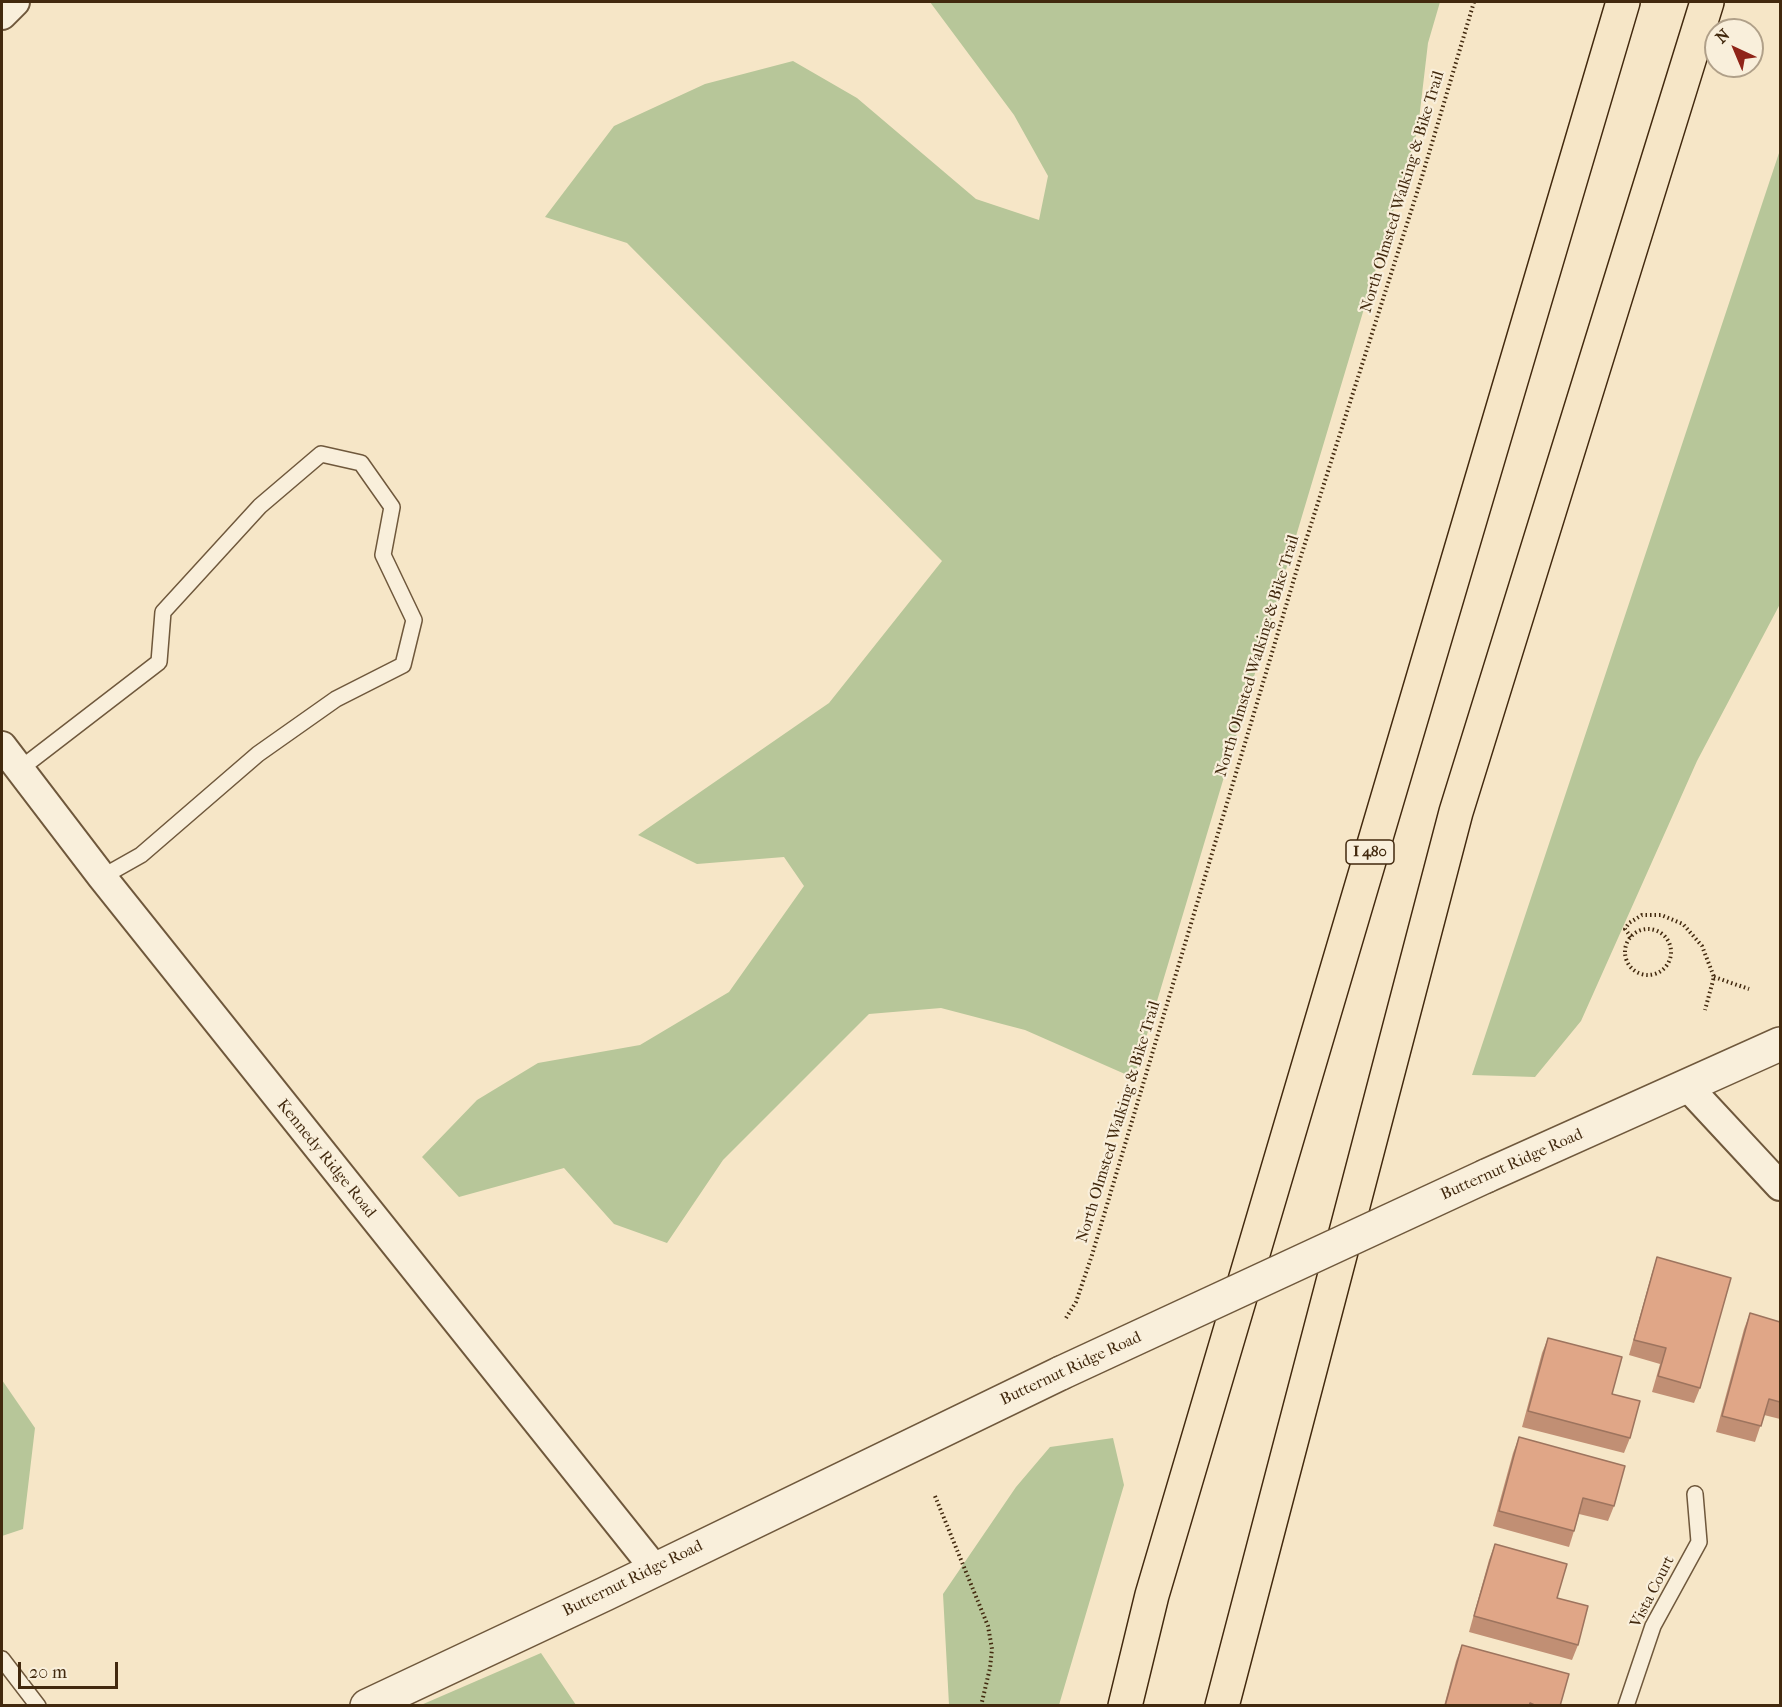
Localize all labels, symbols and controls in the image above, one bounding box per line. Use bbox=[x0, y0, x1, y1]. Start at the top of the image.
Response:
north arrow bbox=[1704, 18, 1764, 78]
text: N bbox=[1712, 25, 1733, 47]
street label: North Olmsted Walking & Bike Trail bbox=[1357, 69, 1449, 315]
street label: North Olmsted Walking & Bike Trail bbox=[1212, 533, 1304, 779]
road number: I 480 bbox=[1346, 840, 1394, 864]
street label: North Olmsted Walking & Bike Trail bbox=[1073, 999, 1165, 1245]
street label: Kennedy Ridge Road bbox=[272, 1096, 380, 1222]
street label: Butternut Ridge Road bbox=[1438, 1125, 1586, 1205]
street label: Butternut Ridge Road bbox=[998, 1328, 1144, 1410]
street label: Butternut Ridge Road bbox=[560, 1537, 706, 1621]
street label: Vista Court bbox=[1627, 1553, 1679, 1631]
scale bar bbox=[21, 1650, 122, 1688]
text: 20 m bbox=[29, 1662, 67, 1683]

